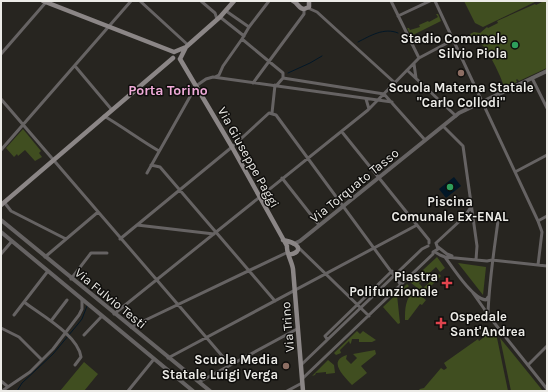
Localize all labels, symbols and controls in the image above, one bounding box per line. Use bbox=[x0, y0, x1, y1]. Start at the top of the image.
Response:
place label: Stadio Comunale Silvio Piola bbox=[400, 31, 507, 61]
marker: Stadio Comunale Silvio Piola bbox=[510, 40, 520, 50]
marker: Scuola Materna Statale "Carlo Collodi" bbox=[456, 68, 466, 78]
place label: Scuola Materna Statale "Carlo Collodi" bbox=[388, 80, 534, 110]
district label: Porta Torino bbox=[128, 82, 208, 99]
street label: Via Giuseppe Paggi bbox=[215, 104, 282, 210]
street label: Via Torquato Tasso bbox=[307, 145, 402, 227]
marker: Piscina Comunale Ex-ENAL bbox=[445, 182, 455, 192]
place label: Piscina Comunale Ex-ENAL bbox=[391, 194, 509, 224]
street label: Via Fulvio Testi bbox=[72, 265, 150, 332]
place label: Piastra Polifunzionale bbox=[349, 269, 438, 299]
marker: Piastra Polifunzionale bbox=[441, 277, 453, 289]
street label: Via Trino bbox=[278, 301, 297, 353]
place label: Ospedale Sant'Andrea bbox=[450, 309, 525, 339]
marker: Ospedale Sant'Andrea bbox=[435, 317, 447, 329]
place label: Scuola Media Statale Luigi Verga bbox=[162, 352, 278, 382]
marker: Scuola Media Statale Luigi Verga bbox=[281, 361, 291, 371]

